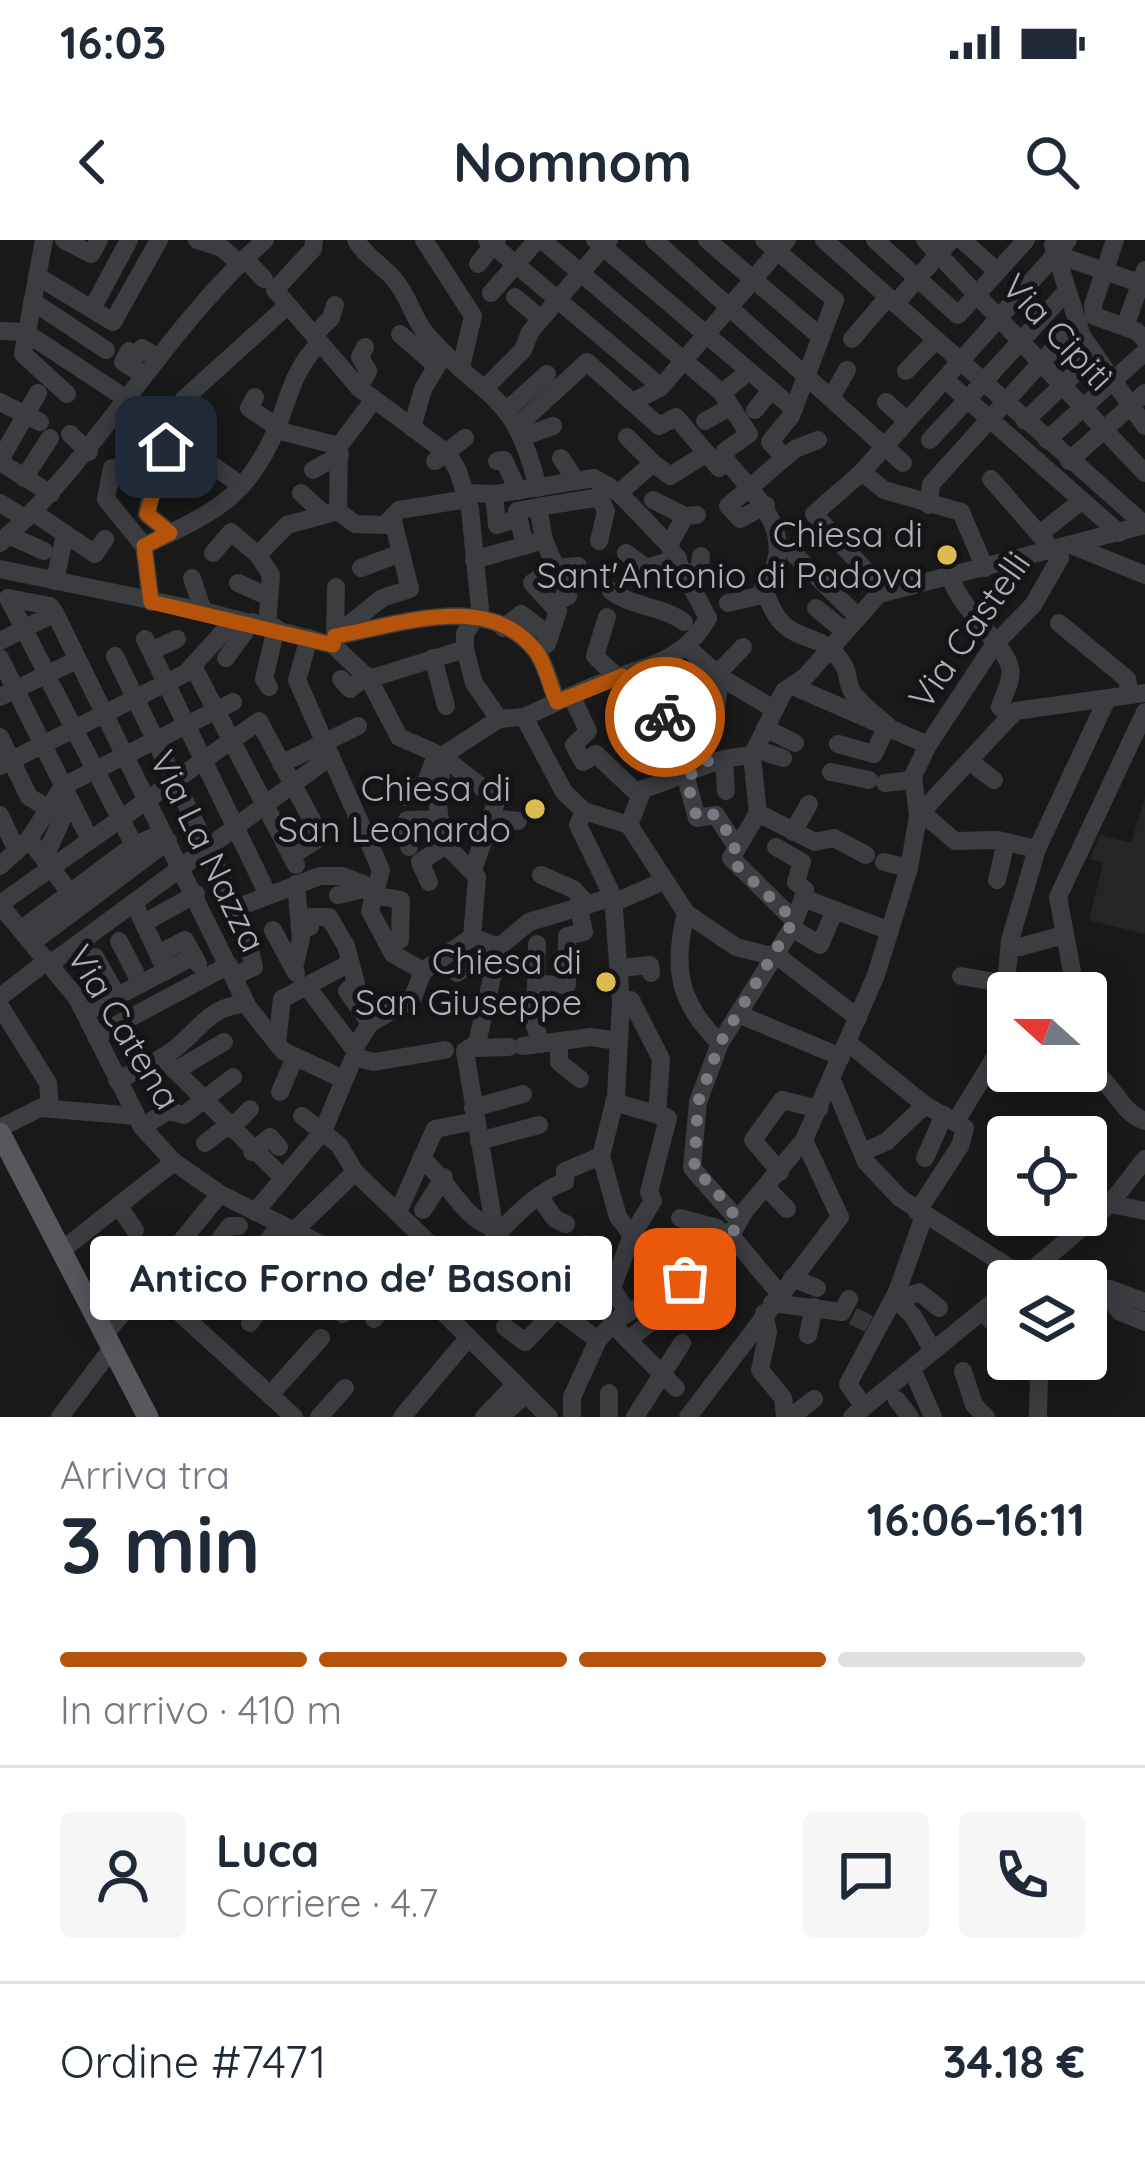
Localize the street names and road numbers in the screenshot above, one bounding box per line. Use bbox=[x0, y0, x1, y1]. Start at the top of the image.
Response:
street label: Via Cipitì bbox=[993, 264, 1124, 400]
street label: Via Castelli bbox=[898, 542, 1039, 717]
street label: Via La Nazza bbox=[140, 743, 277, 959]
street label: Via Catena bbox=[58, 936, 191, 1117]

